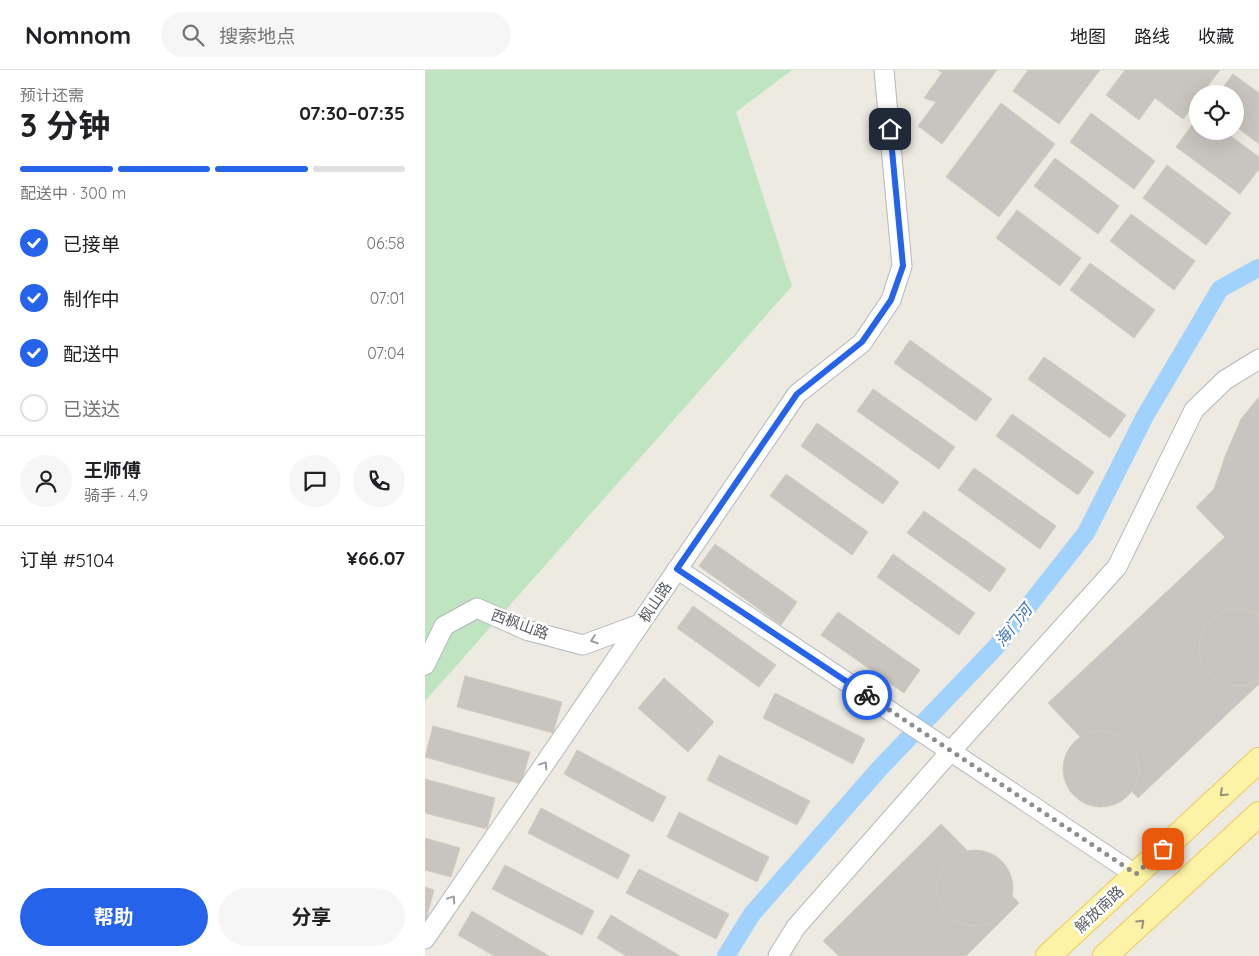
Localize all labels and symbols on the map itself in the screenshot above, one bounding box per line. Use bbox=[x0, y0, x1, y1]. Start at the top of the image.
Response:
pin bbox=[869, 108, 911, 150]
street label: 枫山路 bbox=[635, 578, 675, 626]
water label: 海门河 bbox=[990, 598, 1038, 650]
street label: 西枫山路 bbox=[489, 605, 551, 643]
one-way arrow bbox=[591, 634, 599, 644]
courier bbox=[842, 670, 892, 720]
one-way arrow bbox=[538, 761, 547, 771]
one-way arrow bbox=[1220, 788, 1229, 797]
pin bbox=[1142, 828, 1184, 870]
street label: 解放南路 bbox=[1071, 882, 1127, 936]
one-way arrow bbox=[446, 895, 456, 904]
one-way arrow bbox=[1135, 920, 1144, 929]

